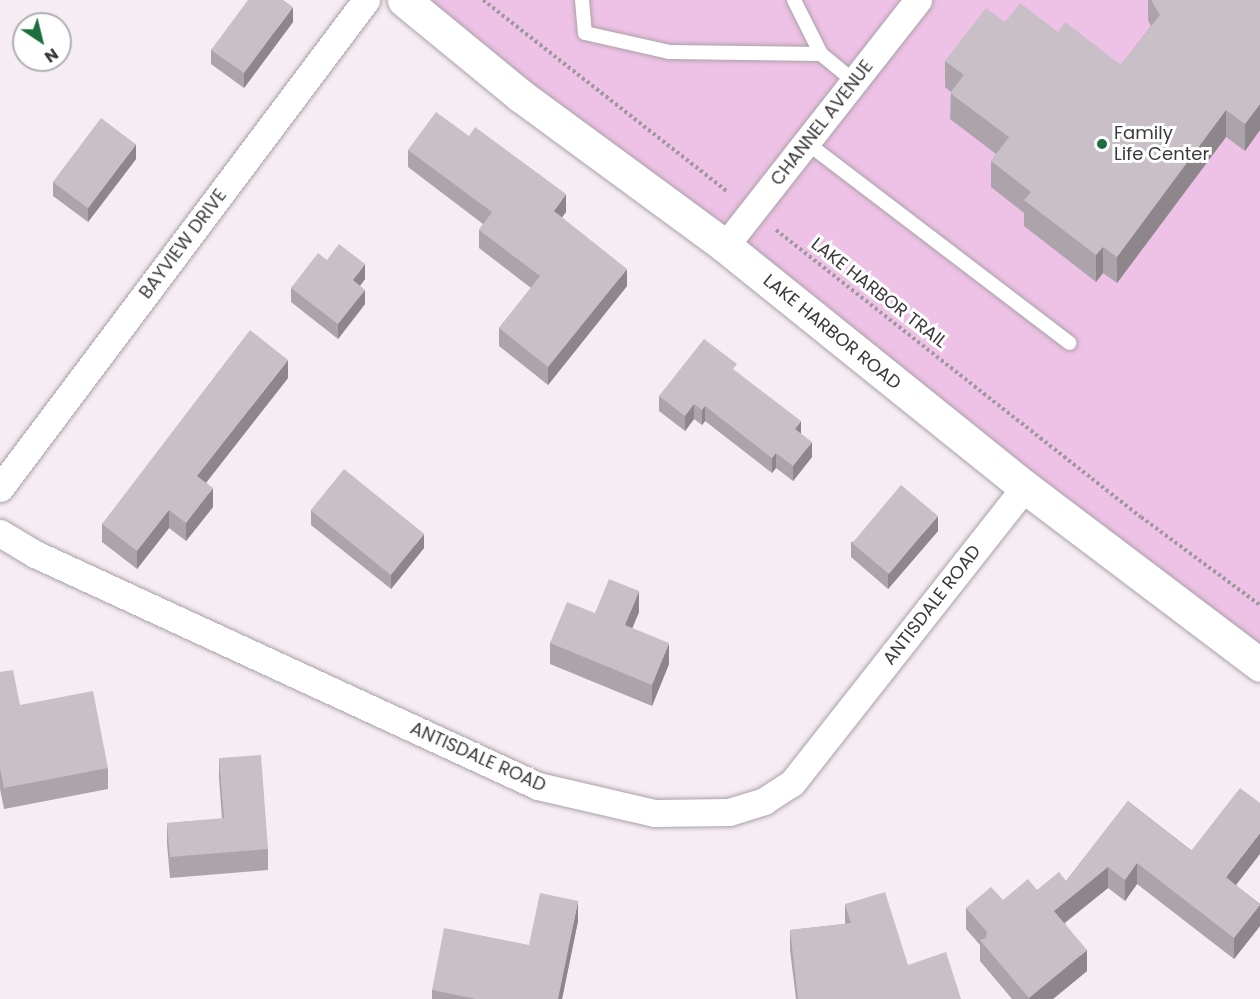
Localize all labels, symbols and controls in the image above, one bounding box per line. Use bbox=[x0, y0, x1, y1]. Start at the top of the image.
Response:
north arrow bbox=[12, 12, 72, 72]
text: N bbox=[40, 43, 63, 68]
street label: CHANNEL AVENUE bbox=[766, 56, 878, 190]
place label: Family Life Center bbox=[1114, 123, 1209, 166]
marker: Family Life Center bbox=[1095, 137, 1109, 151]
street label: BAYVIEW DRIVE bbox=[135, 185, 231, 303]
street label: LAKE HARBOR TRAIL bbox=[807, 233, 951, 353]
street label: LAKE HARBOR ROAD bbox=[759, 270, 905, 394]
street label: ANTISDALE ROAD bbox=[879, 541, 985, 669]
street label: ANTISDALE ROAD bbox=[407, 717, 549, 797]

